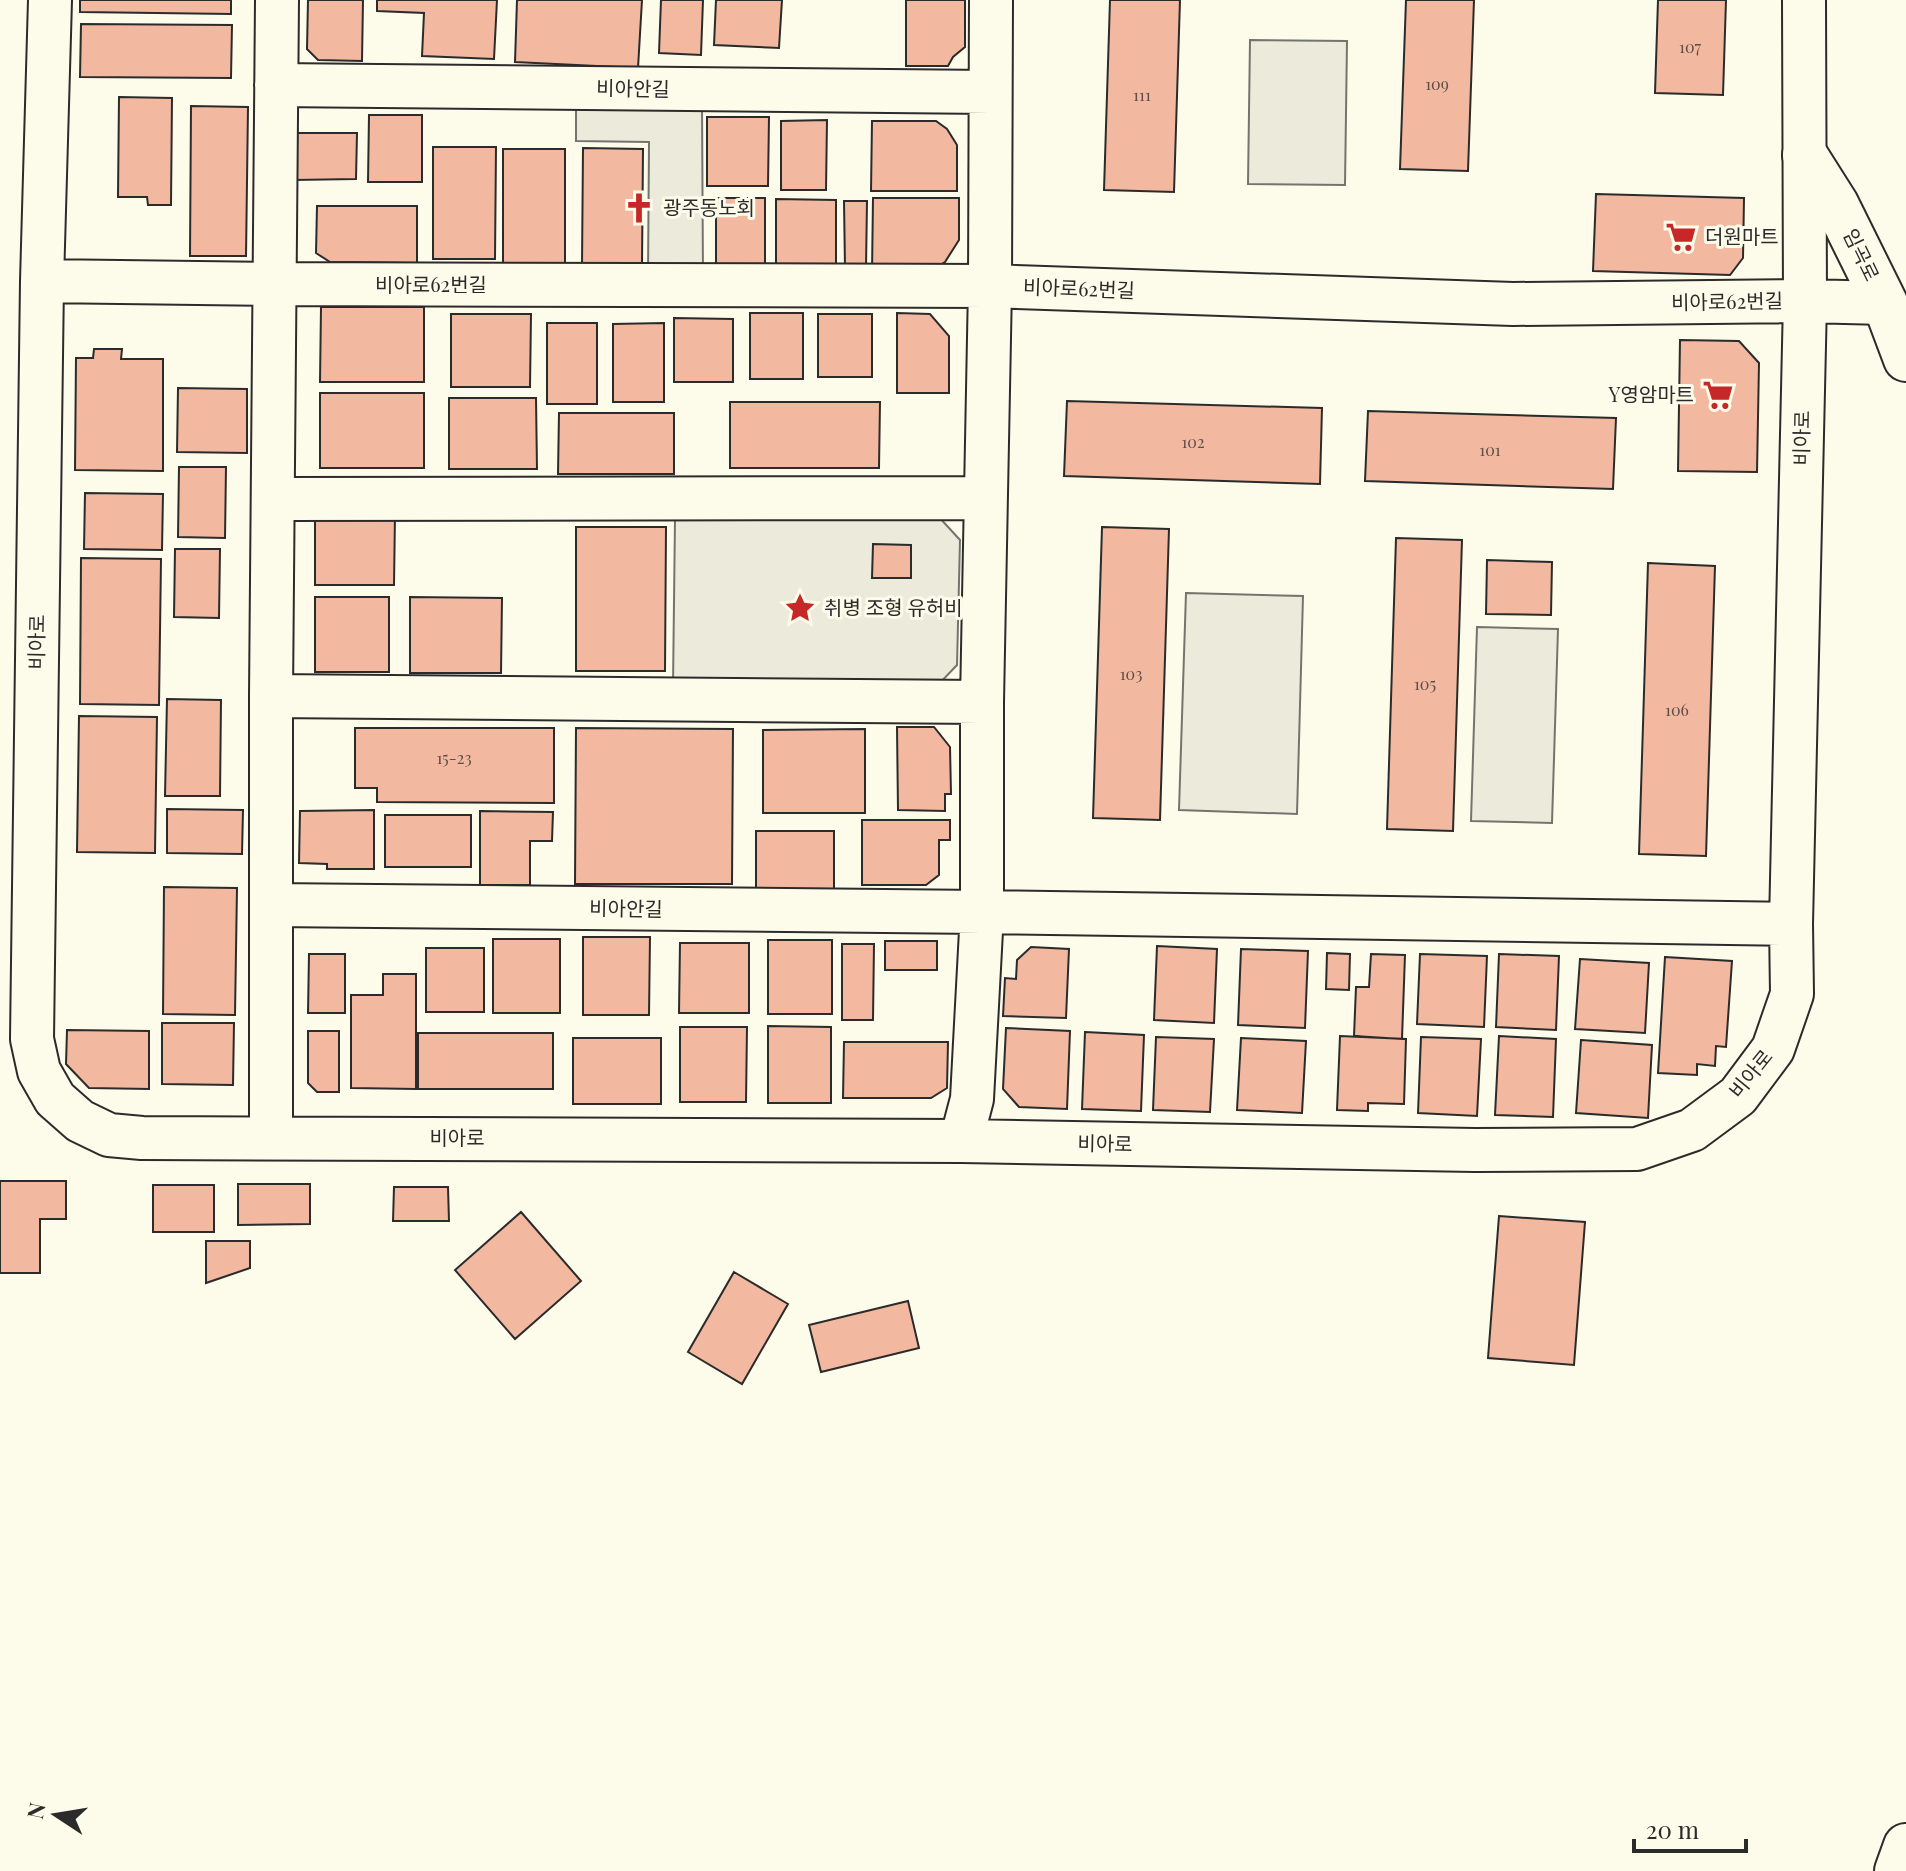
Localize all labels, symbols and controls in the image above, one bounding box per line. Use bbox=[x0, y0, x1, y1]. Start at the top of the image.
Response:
house number: 107 bbox=[1679, 36, 1702, 57]
street label: 비아안길 bbox=[596, 73, 670, 102]
house number: 109 bbox=[1425, 73, 1449, 94]
house number: 111 bbox=[1133, 84, 1151, 105]
church icon: 광주동노회 bbox=[622, 191, 656, 225]
place label: 광주동노회 bbox=[663, 193, 755, 220]
supermarket icon: 더원마트 bbox=[1664, 220, 1698, 254]
place label: 더원마트 bbox=[1705, 222, 1779, 249]
street label: 임곡로 bbox=[1838, 224, 1887, 285]
street label: 비아로62번길 bbox=[375, 270, 487, 297]
street label: 비아로62번길 bbox=[1023, 272, 1135, 303]
street label: 비아로62번길 bbox=[1671, 286, 1783, 315]
supermarket icon: Y영암마트 bbox=[1701, 378, 1735, 412]
place label: Y영암마트 bbox=[1608, 380, 1694, 407]
street label: 비아로 bbox=[1787, 410, 1814, 466]
house number: 102 bbox=[1181, 431, 1205, 452]
house number: 101 bbox=[1479, 439, 1501, 460]
place icon: 취병 조형 유허비 bbox=[783, 591, 817, 625]
place label: 취병 조형 유허비 bbox=[824, 593, 963, 620]
street label: 비아로 bbox=[22, 614, 49, 670]
house number: 103 bbox=[1120, 663, 1142, 684]
house number: 105 bbox=[1414, 673, 1436, 694]
house number: 106 bbox=[1665, 699, 1689, 720]
house number: 15-23 bbox=[436, 747, 472, 768]
street label: 비아안길 bbox=[589, 893, 663, 922]
street label: 비아로 bbox=[1722, 1043, 1778, 1103]
street label: 비아로 bbox=[429, 1123, 485, 1150]
street label: 비아로 bbox=[1077, 1129, 1133, 1156]
north arrow bbox=[16, 1775, 96, 1855]
text: N bbox=[19, 1800, 52, 1822]
scale bar bbox=[1634, 1803, 1746, 1853]
text: 20 m bbox=[1646, 1813, 1699, 1845]

